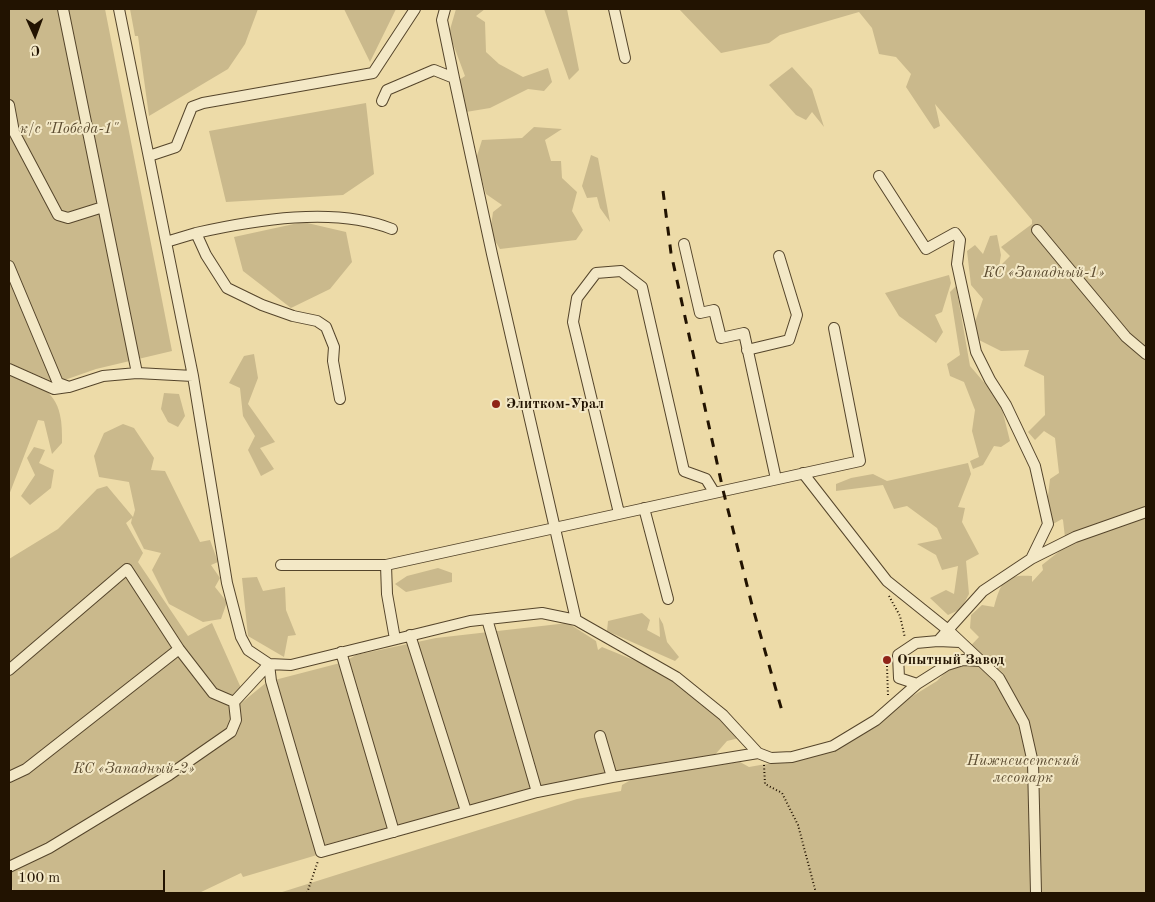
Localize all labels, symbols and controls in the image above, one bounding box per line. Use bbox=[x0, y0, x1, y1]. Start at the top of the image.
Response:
north arrow bbox=[10, 10, 60, 60]
text: С bbox=[31, 43, 40, 57]
park label: к/с "Победа-1" bbox=[20, 120, 118, 138]
park label: КС «Западный-1» bbox=[983, 264, 1105, 282]
place label: Элитком-Урал bbox=[506, 395, 604, 413]
marker: Элитком-Урал bbox=[490, 398, 502, 410]
place label: Опытный Завод bbox=[897, 651, 1005, 669]
marker: Опытный Завод bbox=[881, 654, 893, 666]
park label: Нижнеисетский лесопарк bbox=[967, 752, 1079, 787]
park label: КС «Западный-2» bbox=[73, 760, 195, 778]
scale bar bbox=[12, 860, 168, 892]
text: 100 m bbox=[18, 871, 60, 886]

